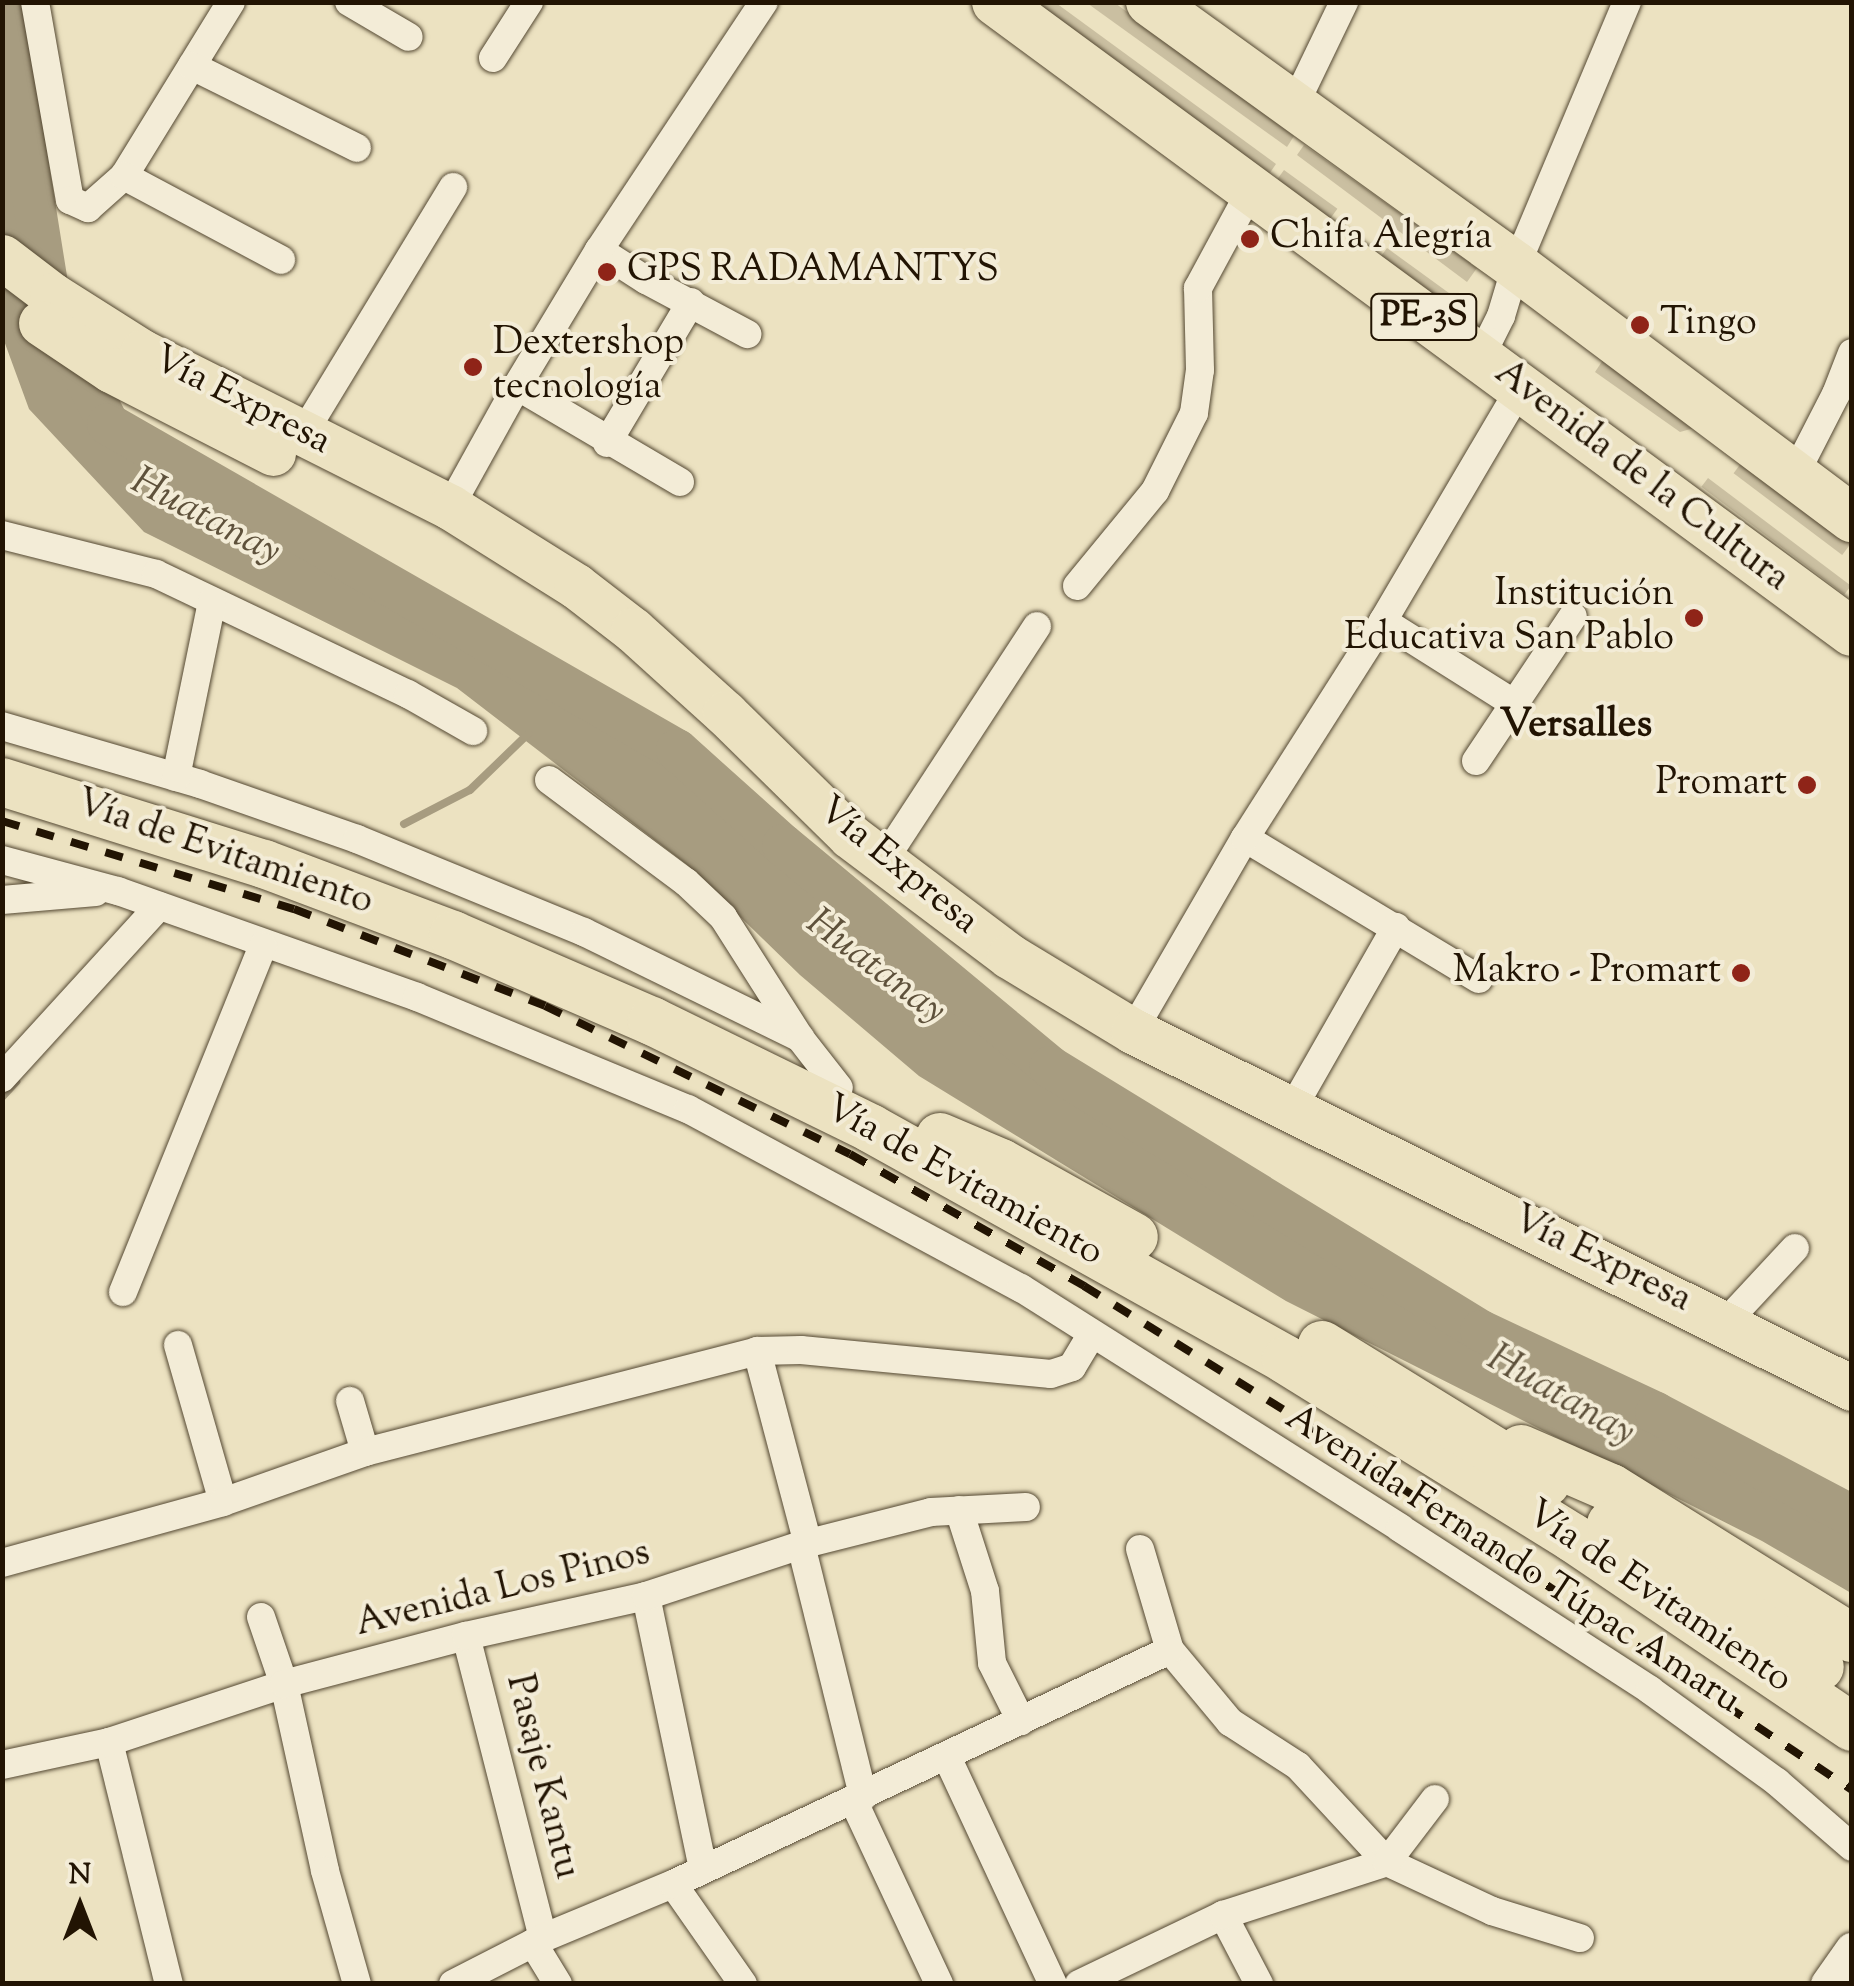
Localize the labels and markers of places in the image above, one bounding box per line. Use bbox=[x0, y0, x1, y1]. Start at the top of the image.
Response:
place label: Chifa Alegría bbox=[1270, 216, 1492, 262]
marker: Chifa Alegría bbox=[1239, 228, 1261, 250]
place label: GPS RADAMANTYS bbox=[627, 249, 999, 295]
marker: GPS RADAMANTYS bbox=[596, 261, 618, 283]
place label: Tingo bbox=[1660, 302, 1757, 348]
marker: Tingo bbox=[1629, 314, 1651, 336]
place label: Dextershop tecnología bbox=[493, 322, 684, 412]
marker: Dextershop tecnología bbox=[462, 356, 484, 378]
place label: Institución Educativa San Pablo bbox=[1344, 573, 1674, 662]
marker: Institución Educativa San Pablo bbox=[1683, 607, 1705, 629]
place label: Promart bbox=[1655, 762, 1787, 808]
marker: Promart bbox=[1796, 774, 1818, 796]
place label: Makro - Promart bbox=[1453, 950, 1721, 996]
marker: Makro - Promart bbox=[1730, 962, 1752, 984]

